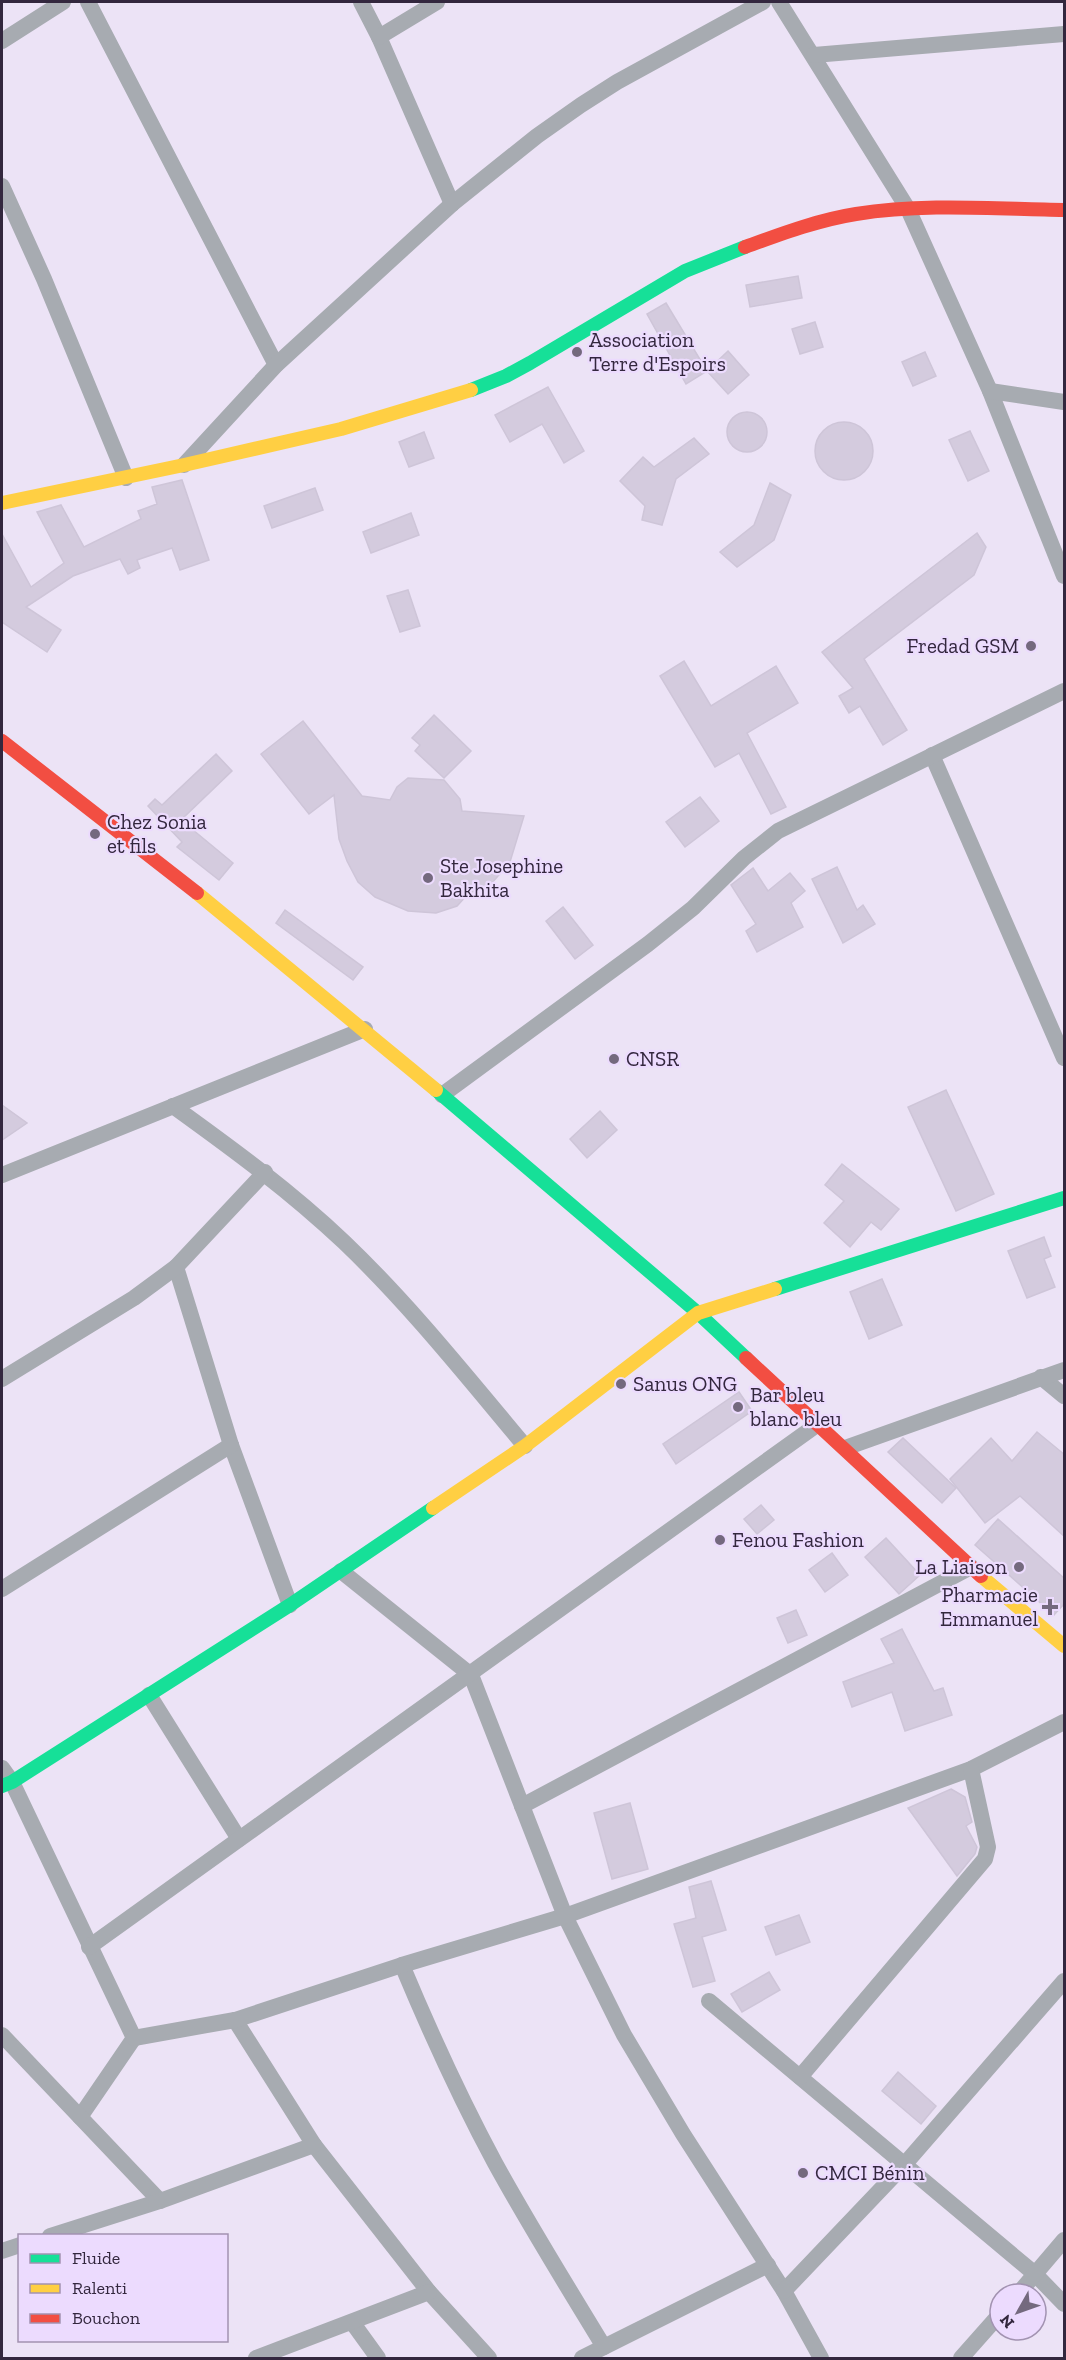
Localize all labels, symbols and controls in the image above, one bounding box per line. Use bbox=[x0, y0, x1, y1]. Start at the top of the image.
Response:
place label: Association Terre d'Espoirs bbox=[589, 327, 726, 376]
marker: Association Terre d'Espoirs bbox=[570, 345, 584, 359]
place label: Fredad GSM bbox=[906, 633, 1019, 658]
marker: Fredad GSM bbox=[1024, 639, 1038, 653]
place label: Chez Sonia et fils bbox=[107, 809, 207, 858]
marker: Chez Sonia et fils bbox=[88, 827, 102, 841]
place label: Ste Josephine Bakhita bbox=[440, 853, 563, 902]
marker: Ste Josephine Bakhita bbox=[421, 871, 435, 885]
place label: CNSR bbox=[626, 1046, 679, 1071]
marker: CNSR bbox=[607, 1052, 621, 1066]
place label: Sanus ONG bbox=[633, 1371, 737, 1396]
marker: Sanus ONG bbox=[614, 1377, 628, 1391]
place label: Bar bleu blanc bleu bbox=[749, 1382, 842, 1431]
marker: Bar bleu blanc bleu bbox=[731, 1400, 745, 1414]
place label: Fenou Fashion bbox=[732, 1527, 864, 1552]
marker: Fenou Fashion bbox=[713, 1533, 727, 1547]
place label: La Liaison bbox=[915, 1554, 1007, 1579]
marker: La Liaison bbox=[1012, 1560, 1026, 1574]
place label: Pharmacie Emmanuel bbox=[940, 1582, 1038, 1631]
marker: Pharmacie Emmanuel bbox=[1043, 1600, 1057, 1614]
place label: CMCI Bénin bbox=[815, 2160, 924, 2185]
marker: CMCI Bénin bbox=[796, 2166, 810, 2180]
legend bbox=[18, 2234, 228, 2342]
text: Fluide bbox=[72, 2247, 120, 2269]
text: Ralenti bbox=[72, 2277, 127, 2299]
north arrow bbox=[988, 2282, 1048, 2342]
text: Bouchon bbox=[72, 2307, 141, 2329]
text: N bbox=[996, 2311, 1018, 2332]

